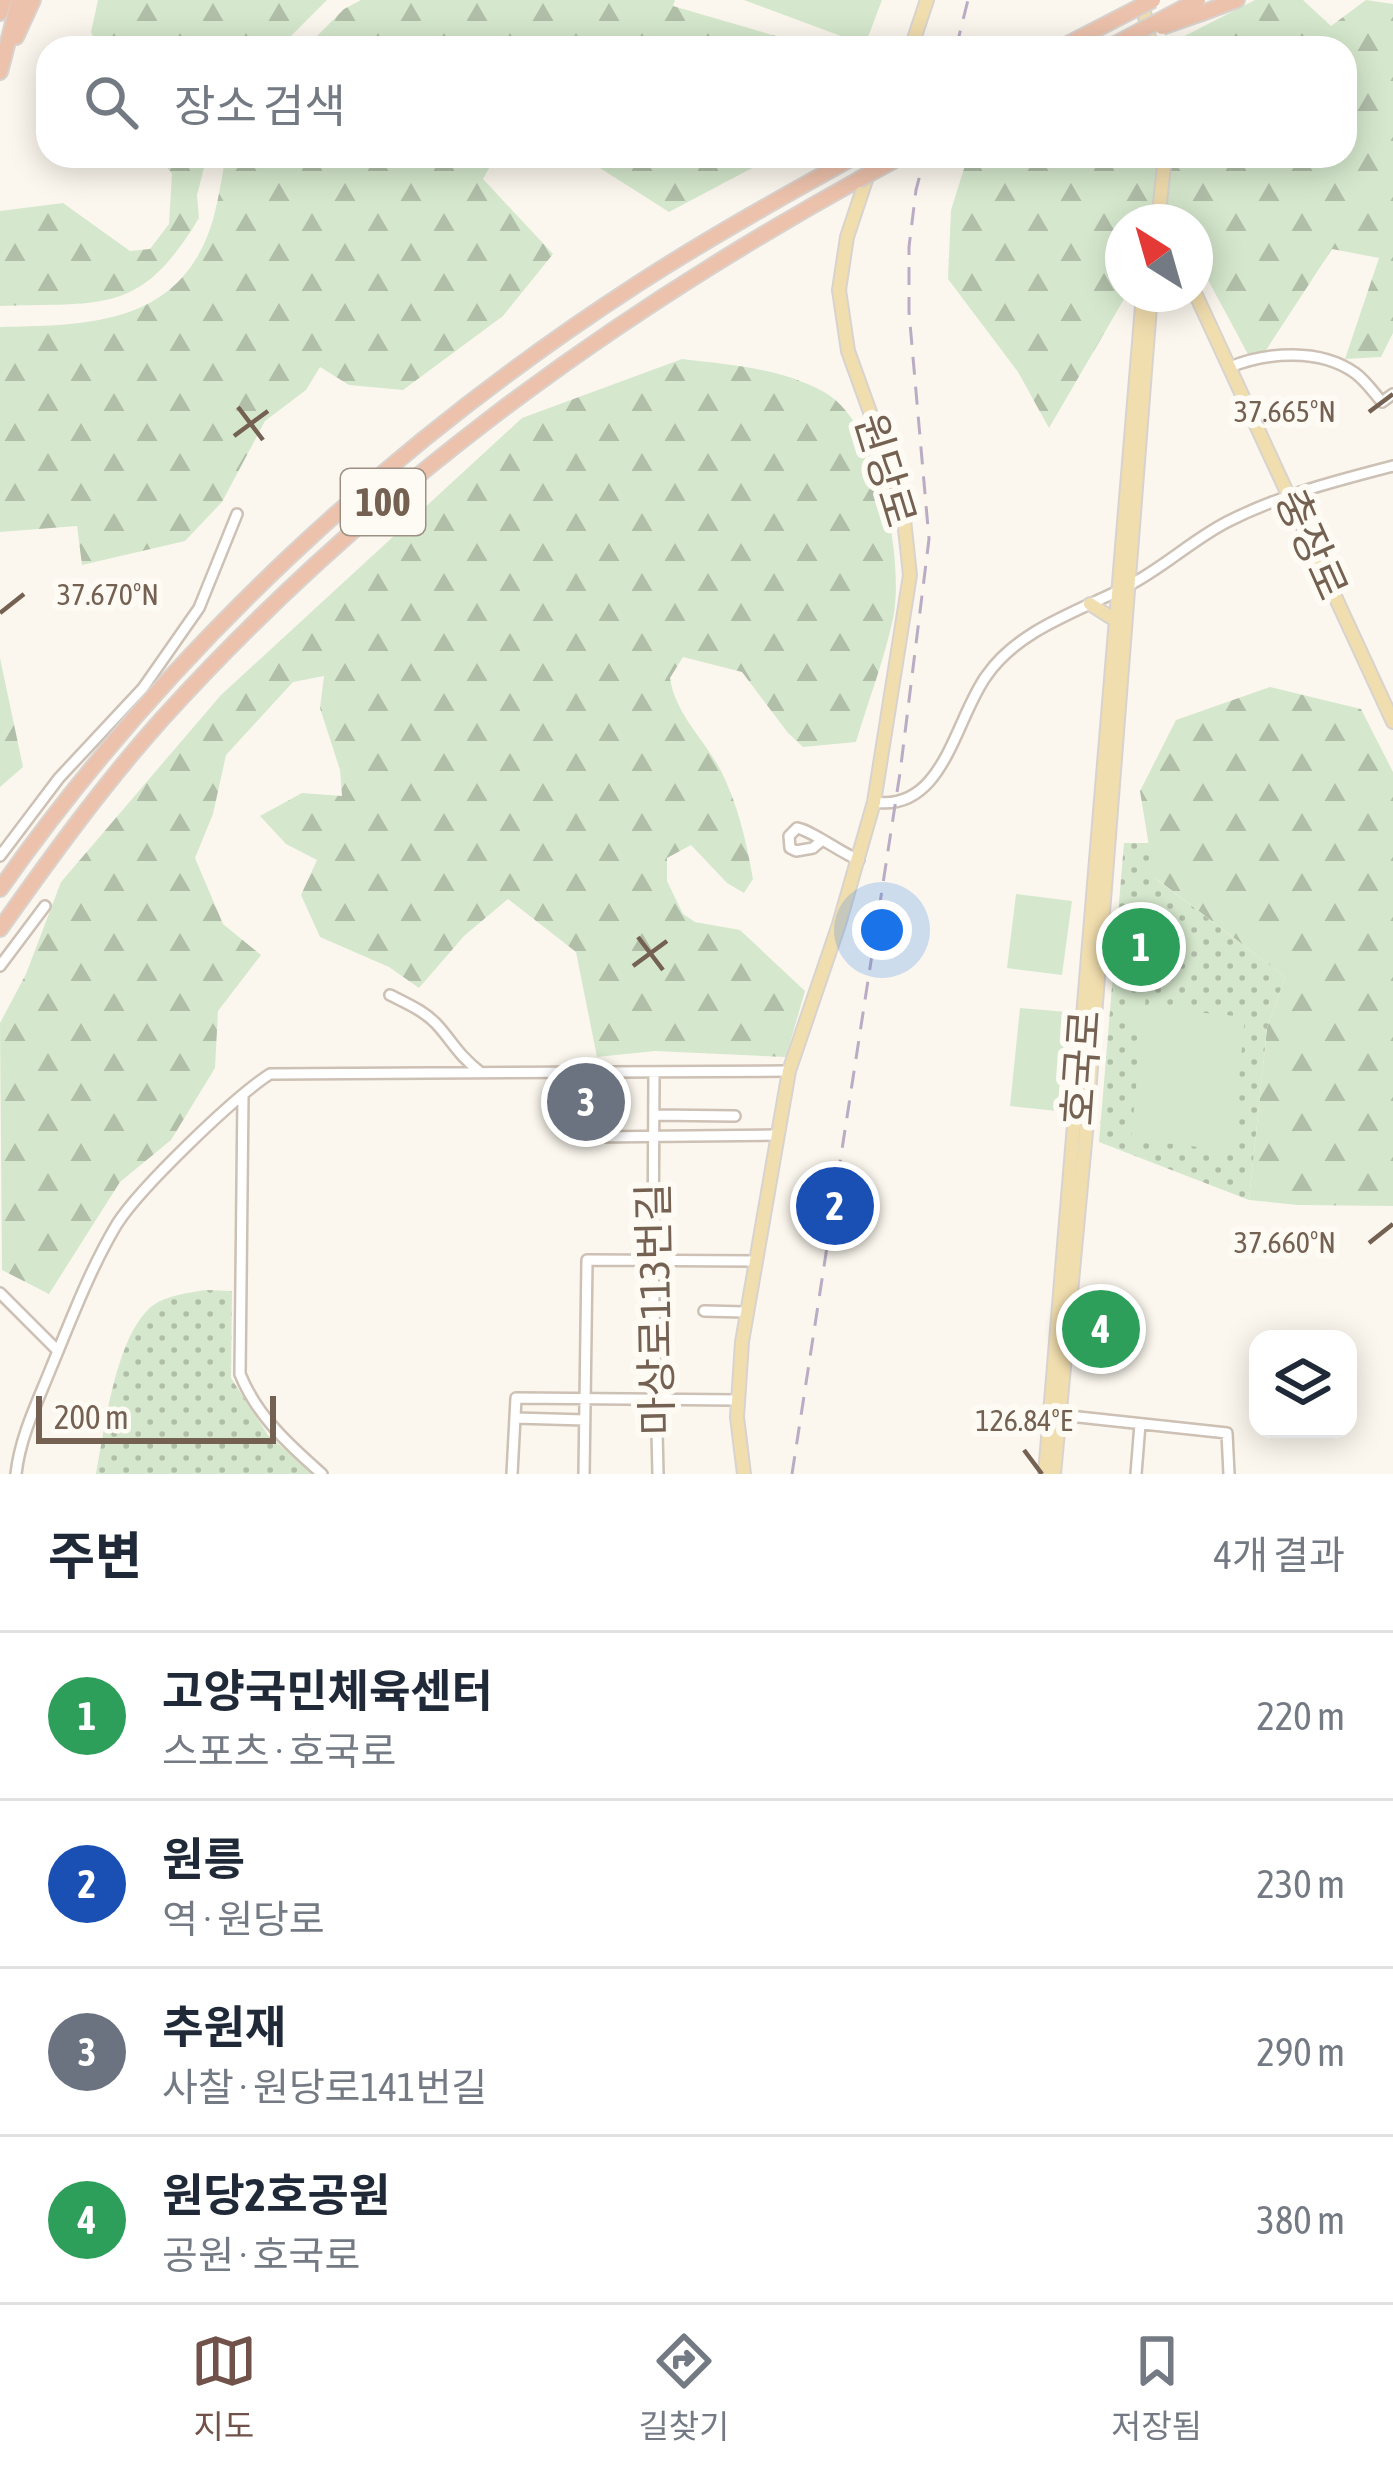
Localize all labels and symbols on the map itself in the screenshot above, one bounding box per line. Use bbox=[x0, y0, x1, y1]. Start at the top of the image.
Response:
north arrow bbox=[1105, 204, 1213, 312]
text: 37.665°N bbox=[1234, 394, 1336, 428]
street label: 원당로 bbox=[846, 408, 926, 532]
road number: 100 bbox=[341, 469, 425, 535]
street label: 충장로 bbox=[1267, 481, 1357, 607]
text: 37.670°N bbox=[57, 577, 159, 611]
your location bbox=[852, 900, 912, 960]
pin: 1 bbox=[1102, 902, 1180, 992]
street label: 호국로 bbox=[1053, 1009, 1109, 1127]
pin: 3 bbox=[547, 1057, 625, 1147]
pin: 2 bbox=[796, 1161, 874, 1251]
street label: 마상로113번길 bbox=[629, 1182, 681, 1436]
text: 37.660°N bbox=[1234, 1225, 1336, 1259]
pin: 4 bbox=[1062, 1284, 1140, 1374]
scale bar bbox=[36, 1390, 276, 1443]
text: 126.84°E bbox=[976, 1403, 1073, 1437]

